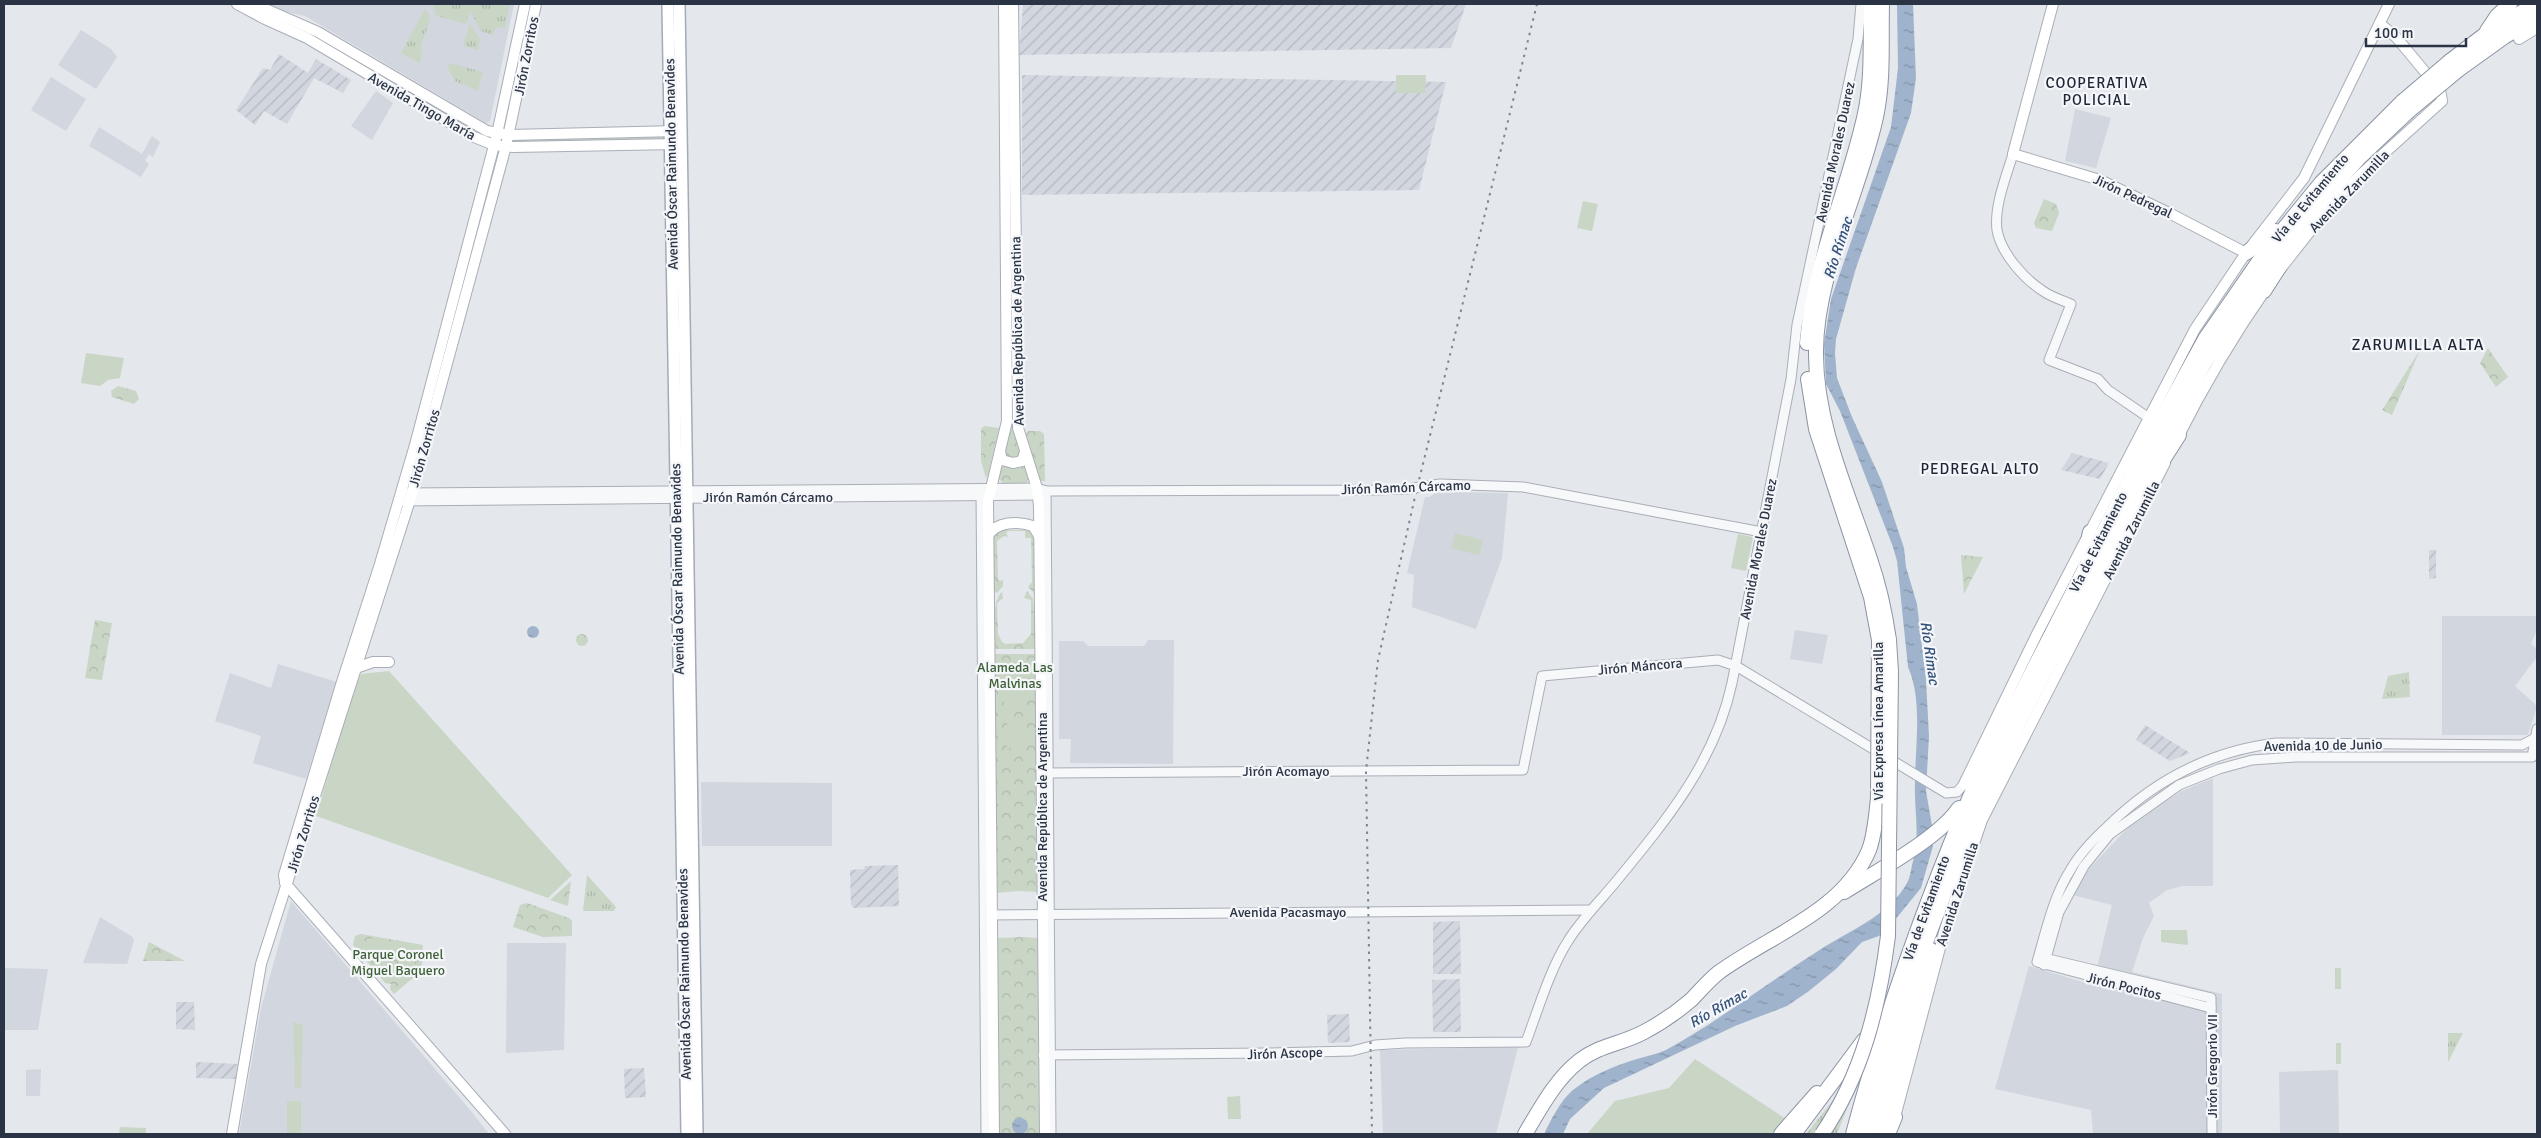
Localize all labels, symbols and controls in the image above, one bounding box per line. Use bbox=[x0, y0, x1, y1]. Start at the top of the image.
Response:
street label: Jirón Zorritos bbox=[510, 15, 542, 97]
scale bar bbox=[2366, 15, 2466, 47]
text: 100 m bbox=[2374, 24, 2414, 42]
street label: Avenida Óscar Raimundo Benavides bbox=[661, 58, 682, 270]
street label: Avenida Tingo María bbox=[365, 69, 479, 144]
district label: COOPERATIVA POLICIAL bbox=[2046, 74, 2148, 109]
street label: Avenida Morales Duarez bbox=[1812, 80, 1859, 224]
street label: Avenida Zarumilla bbox=[2306, 147, 2393, 236]
street label: Vía de Evitamiento bbox=[2268, 150, 2353, 246]
street label: Jirón Pedregal bbox=[2090, 171, 2175, 222]
water label: Río Rímac bbox=[1820, 214, 1857, 281]
street label: Avenida República de Argentina bbox=[1007, 236, 1028, 426]
district label: ZARUMILLA ALTA bbox=[2351, 335, 2485, 355]
street label: Jirón Zorritos bbox=[405, 407, 444, 489]
district label: PEDREGAL ALTO bbox=[1920, 460, 2040, 478]
street label: Avenida Óscar Raimundo Benavides bbox=[667, 463, 688, 675]
street label: Jirón Ramón Cárcamo bbox=[1341, 477, 1471, 498]
street label: Avenida Morales Duarez bbox=[1736, 477, 1781, 621]
street label: Avenida Zarumilla bbox=[2099, 478, 2164, 582]
street label: Jirón Ramón Cárcamo bbox=[703, 489, 833, 506]
street label: Vía de Evitamiento bbox=[2066, 489, 2131, 595]
water label: Río Rímac bbox=[1917, 620, 1943, 687]
street label: Vía Expresa Línea Amarilla bbox=[1870, 642, 1887, 800]
street label: Jirón Máncora bbox=[1597, 654, 1683, 679]
park label: Alameda Las Malvinas bbox=[977, 659, 1053, 692]
street label: Avenida República de Argentina bbox=[1034, 712, 1051, 902]
street label: Avenida 10 de Junio bbox=[2263, 736, 2383, 755]
street label: Jirón Acomayo bbox=[1243, 763, 1329, 780]
street label: Jirón Zorritos bbox=[284, 793, 323, 875]
street label: Avenida Zarumilla bbox=[1933, 840, 1982, 948]
street label: Vía de Evitamiento bbox=[1900, 853, 1953, 963]
street label: Avenida Óscar Raimundo Benavides bbox=[674, 868, 695, 1080]
street label: Avenida Pacasmayo bbox=[1230, 904, 1346, 921]
park label: Parque Coronel Miguel Baquero bbox=[351, 946, 445, 979]
street label: Jirón Pocitos bbox=[2085, 969, 2163, 1004]
water label: Río Rímac bbox=[1686, 984, 1751, 1032]
street label: Jirón Gregorio VII bbox=[2204, 1014, 2221, 1118]
street label: Jirón Ascope bbox=[1247, 1044, 1323, 1063]

